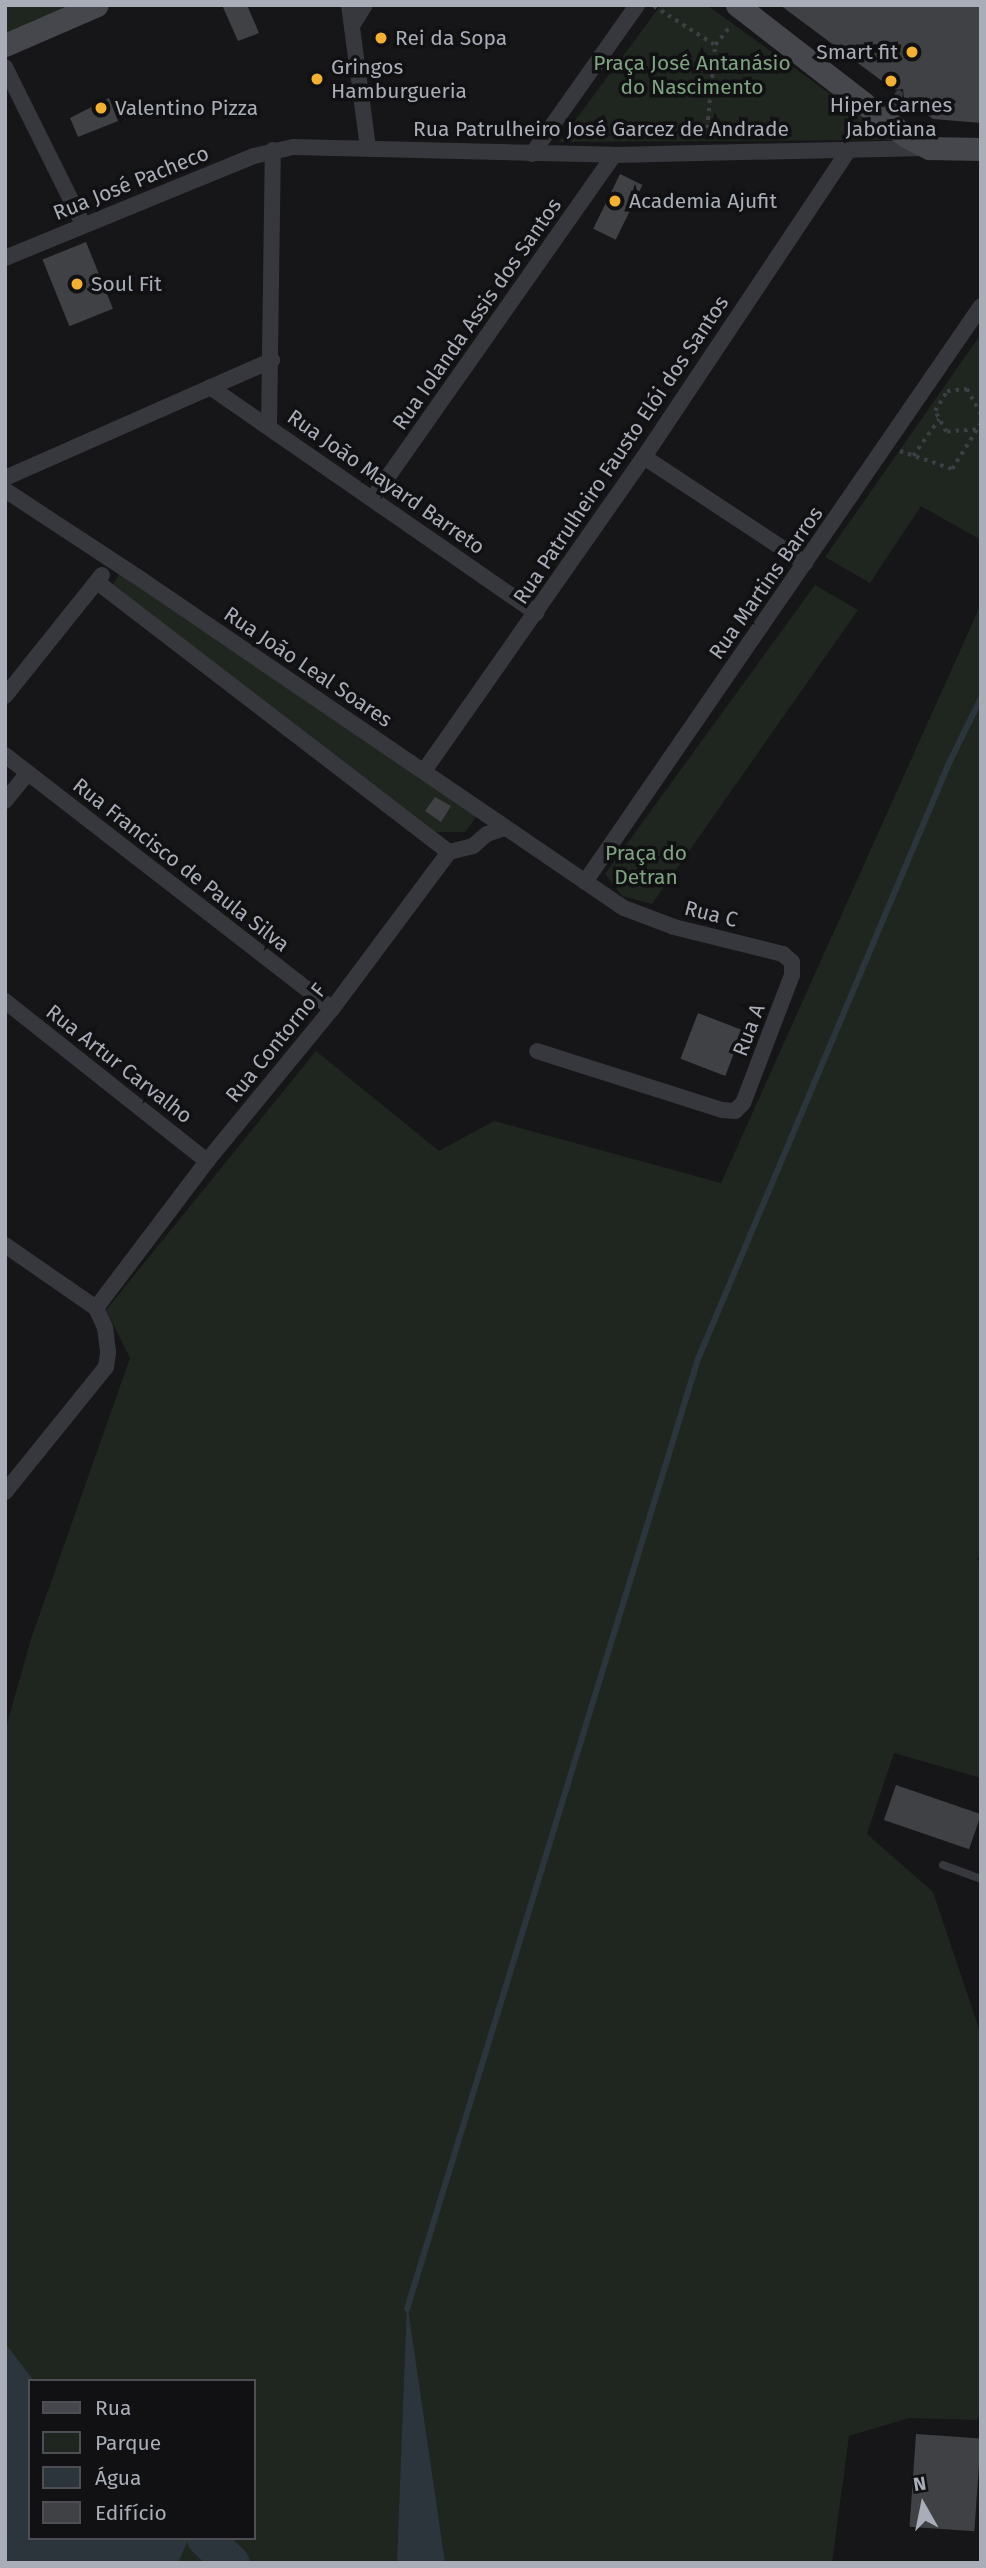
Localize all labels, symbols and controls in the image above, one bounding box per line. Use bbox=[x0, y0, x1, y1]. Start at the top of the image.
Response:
place label: Rei da Sopa bbox=[395, 25, 507, 51]
marker: Rei da Sopa bbox=[373, 30, 389, 46]
place label: Smart fit bbox=[816, 39, 898, 65]
marker: Smart fit bbox=[904, 44, 920, 60]
park label: Praça José Antanásio do Nascimento bbox=[593, 50, 791, 100]
place label: Gringos Hamburgueria bbox=[331, 54, 467, 104]
marker: Gringos Hamburgueria bbox=[309, 71, 325, 87]
marker: Hiper Carnes Jabotiana bbox=[883, 73, 899, 89]
place label: Hiper Carnes Jabotiana bbox=[830, 92, 952, 142]
place label: Valentino Pizza bbox=[115, 95, 258, 121]
marker: Valentino Pizza bbox=[93, 100, 109, 116]
street label: Rua Patrulheiro José Garcez de Andrade bbox=[413, 116, 789, 142]
street label: Rua José Pacheco bbox=[50, 140, 212, 226]
place label: Academia Ajufit bbox=[629, 188, 777, 214]
street label: Rua Iolanda Assis dos Santos bbox=[387, 193, 567, 435]
marker: Academia Ajufit bbox=[607, 193, 623, 209]
place label: Soul Fit bbox=[91, 271, 162, 297]
marker: Soul Fit bbox=[69, 276, 85, 292]
street label: Rua Patrulheiro Fausto Elói dos Santos bbox=[508, 291, 734, 609]
street label: Rua João Mayard Barreto bbox=[283, 404, 489, 560]
street label: Rua Martins Barros bbox=[704, 502, 828, 664]
street label: Rua João Leal Soares bbox=[219, 601, 397, 733]
street label: Rua Francisco de Paula Silva bbox=[68, 773, 294, 957]
park label: Praça do Detran bbox=[605, 840, 687, 890]
street label: Rua C bbox=[682, 895, 740, 933]
street label: Rua Contorno F bbox=[220, 978, 332, 1108]
street label: Rua Artur Carvalho bbox=[41, 999, 197, 1129]
street label: Rua A bbox=[728, 1000, 770, 1060]
legend bbox=[28, 2379, 256, 2540]
text: Rua bbox=[95, 2395, 131, 2421]
text: Parque bbox=[95, 2430, 161, 2456]
text: Água bbox=[95, 2465, 141, 2491]
north arrow bbox=[888, 2470, 958, 2540]
text: N bbox=[912, 2471, 928, 2496]
text: Edifício bbox=[95, 2500, 167, 2526]

